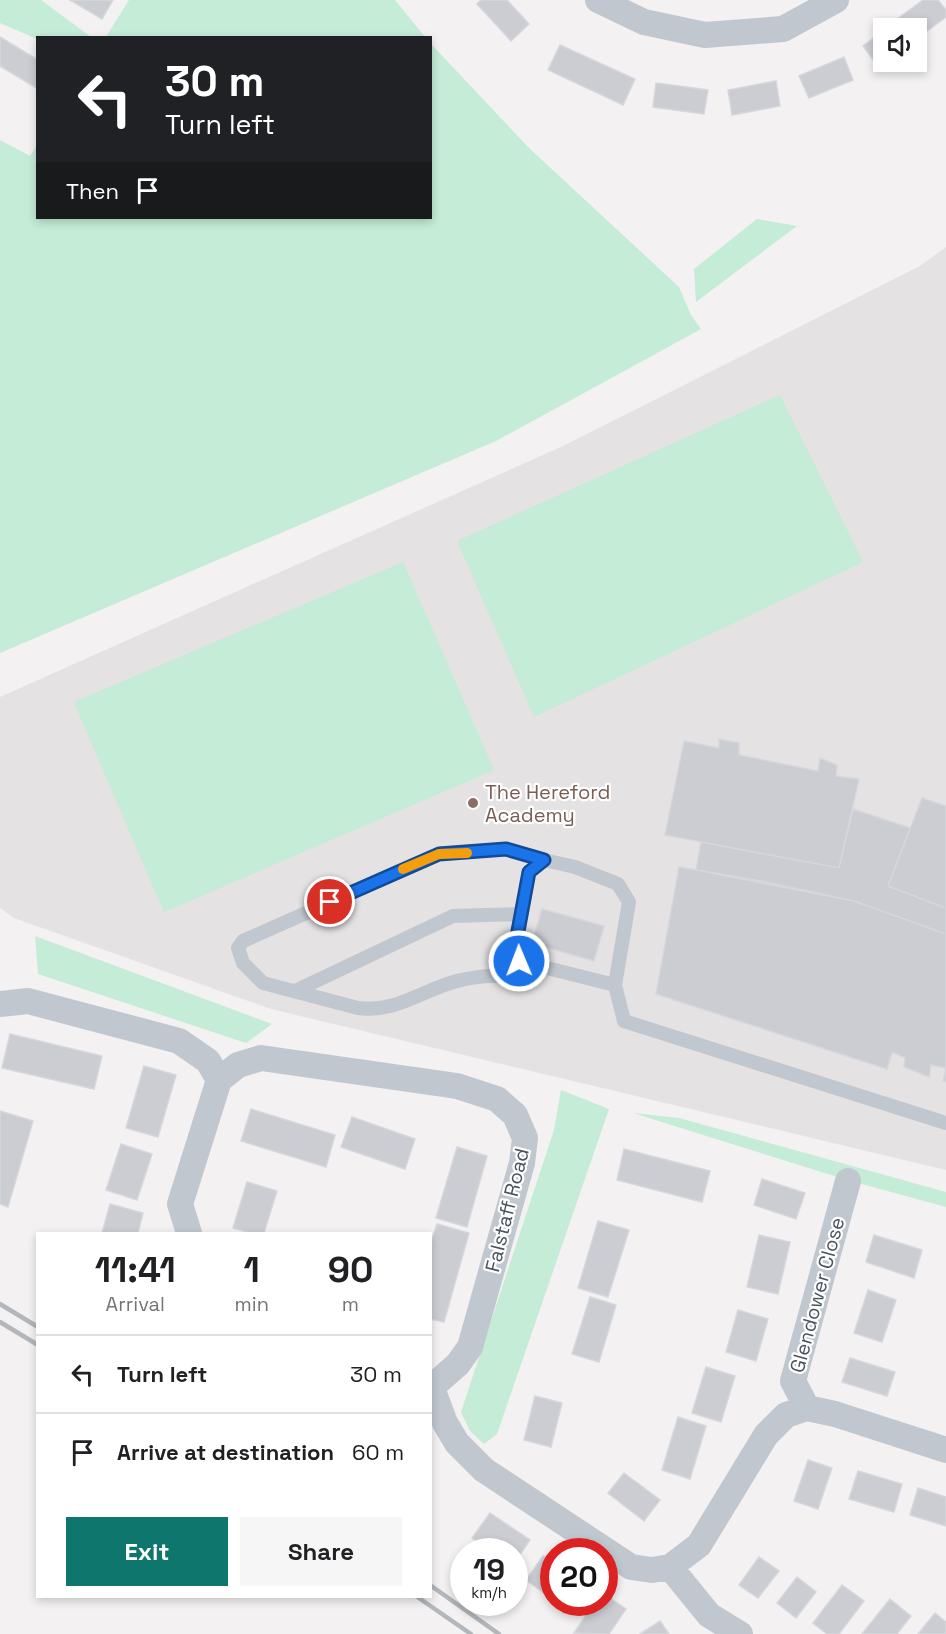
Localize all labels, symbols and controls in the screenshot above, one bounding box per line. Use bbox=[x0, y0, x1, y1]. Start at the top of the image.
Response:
map controls bbox=[873, 18, 927, 72]
button: sound bbox=[873, 18, 927, 72]
text: 30 m bbox=[165, 55, 264, 108]
icon: left bbox=[66, 60, 144, 138]
text: Turn left bbox=[165, 107, 275, 142]
icon: arrive bbox=[131, 174, 164, 207]
text: Then bbox=[66, 177, 119, 205]
place label: The Hereford Academy bbox=[485, 779, 610, 828]
marker: The Hereford Academy bbox=[466, 796, 480, 810]
pin bbox=[304, 876, 355, 927]
icon: arrive bbox=[313, 885, 346, 918]
position arrow bbox=[487, 929, 551, 993]
street label: Falstaff Road bbox=[479, 1145, 535, 1275]
street label: Glendower Close bbox=[784, 1214, 850, 1376]
text: 11:41 bbox=[95, 1247, 176, 1293]
text: 1 bbox=[244, 1247, 260, 1293]
text: 90 bbox=[328, 1247, 373, 1293]
text: Arrival bbox=[106, 1291, 165, 1317]
text: min bbox=[235, 1291, 269, 1317]
text: m bbox=[342, 1291, 359, 1317]
icon: left bbox=[66, 1358, 99, 1391]
text: Turn left bbox=[117, 1360, 207, 1388]
text: 30 m bbox=[350, 1360, 402, 1388]
icon: arrive bbox=[66, 1436, 99, 1469]
text: Arrive at destination bbox=[117, 1438, 334, 1466]
text: 60 m bbox=[352, 1438, 404, 1466]
button: Exit bbox=[66, 1517, 228, 1586]
button: Share bbox=[240, 1517, 402, 1586]
speed limit sign: 20 bbox=[540, 1538, 618, 1616]
text: 19 bbox=[473, 1550, 505, 1589]
text: km/h bbox=[471, 1583, 507, 1602]

